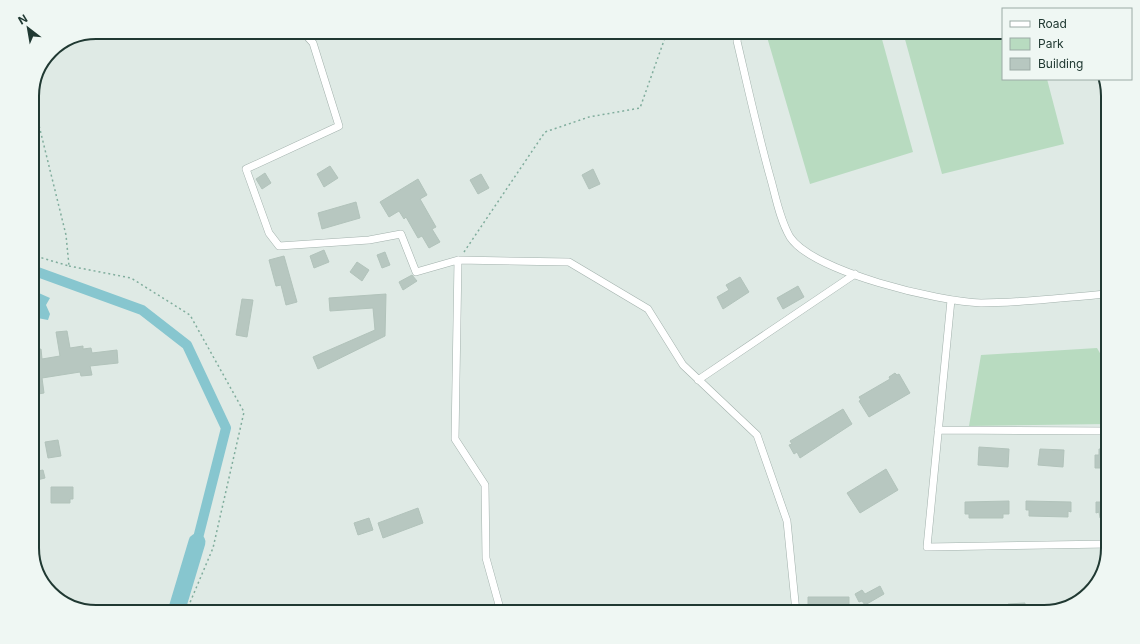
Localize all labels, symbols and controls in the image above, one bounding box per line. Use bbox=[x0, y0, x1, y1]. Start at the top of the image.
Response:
north arrow bbox=[8, 8, 48, 48]
legend bbox=[1002, 8, 1132, 80]
text: N bbox=[16, 11, 30, 28]
text: Road bbox=[1038, 16, 1067, 31]
text: Park bbox=[1038, 36, 1064, 51]
text: Building bbox=[1038, 56, 1083, 71]

